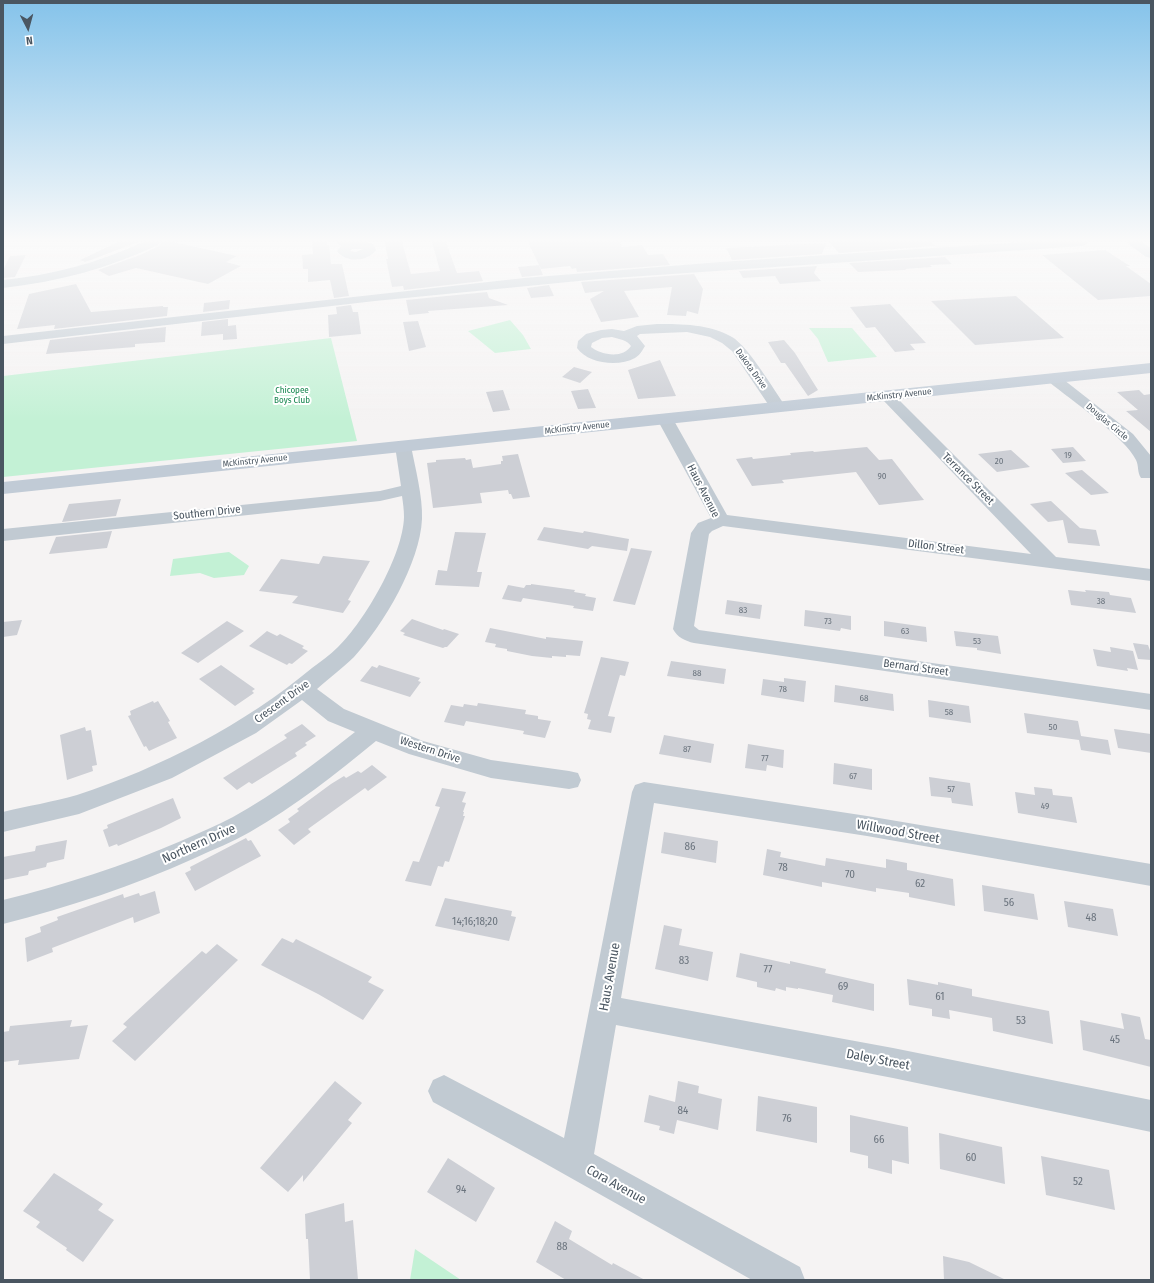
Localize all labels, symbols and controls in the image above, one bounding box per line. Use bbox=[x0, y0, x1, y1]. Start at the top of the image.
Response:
north arrow bbox=[8, 8, 48, 48]
text: N bbox=[25, 34, 33, 47]
street label: Dakota Drive bbox=[733, 347, 769, 391]
park label: Chicopee Boys Club bbox=[274, 385, 310, 406]
street label: McKinstry Avenue bbox=[866, 386, 932, 404]
street label: Douglas Circle bbox=[1084, 401, 1130, 443]
street label: McKinstry Avenue bbox=[544, 419, 610, 437]
street label: Terrance Street bbox=[939, 450, 997, 508]
house number: 19 bbox=[1064, 450, 1072, 460]
street label: McKinstry Avenue bbox=[222, 452, 288, 470]
house number: 20 bbox=[995, 456, 1003, 466]
street label: Haus Avenue bbox=[684, 462, 722, 520]
house number: 90 bbox=[877, 471, 887, 481]
street label: Southern Drive bbox=[173, 503, 241, 523]
street label: Dillon Street bbox=[907, 537, 965, 557]
house number: 38 bbox=[1097, 596, 1105, 606]
house number: 83 bbox=[739, 605, 747, 615]
house number: 73 bbox=[824, 616, 832, 626]
house number: 63 bbox=[901, 626, 909, 636]
house number: 53 bbox=[973, 636, 981, 646]
street label: Bernard Street bbox=[883, 657, 949, 679]
house number: 88 bbox=[693, 668, 701, 678]
street label: Crescent Drive bbox=[252, 678, 312, 726]
house number: 78 bbox=[779, 684, 787, 694]
house number: 68 bbox=[860, 693, 868, 703]
house number: 58 bbox=[945, 707, 953, 717]
house number: 50 bbox=[1049, 722, 1057, 732]
street label: Western Drive bbox=[398, 734, 462, 766]
house number: 87 bbox=[683, 744, 691, 754]
house number: 77 bbox=[761, 753, 769, 763]
house number: 67 bbox=[849, 771, 857, 781]
house number: 57 bbox=[947, 784, 955, 794]
house number: 49 bbox=[1041, 801, 1049, 811]
street label: Willwood Street bbox=[855, 817, 941, 847]
street label: Northern Drive bbox=[160, 821, 238, 867]
house number: 86 bbox=[685, 840, 695, 854]
house number: 78 bbox=[778, 861, 788, 875]
house number: 70 bbox=[845, 868, 855, 882]
house number: 62 bbox=[915, 877, 925, 891]
house number: 56 bbox=[1004, 896, 1014, 910]
house number: 48 bbox=[1086, 911, 1096, 925]
house number: 14;16;18;20 bbox=[452, 915, 498, 929]
street label: Haus Avenue bbox=[596, 942, 624, 1012]
house number: 83 bbox=[679, 954, 689, 968]
house number: 77 bbox=[764, 963, 772, 977]
house number: 69 bbox=[838, 980, 848, 994]
house number: 61 bbox=[935, 990, 945, 1004]
house number: 53 bbox=[1016, 1014, 1026, 1028]
house number: 45 bbox=[1110, 1033, 1120, 1047]
street label: Daley Street bbox=[845, 1046, 911, 1074]
house number: 84 bbox=[678, 1104, 688, 1118]
house number: 76 bbox=[782, 1112, 792, 1126]
house number: 66 bbox=[874, 1133, 884, 1147]
house number: 60 bbox=[965, 1151, 977, 1165]
street label: Cora Avenue bbox=[583, 1162, 649, 1208]
house number: 52 bbox=[1073, 1175, 1083, 1189]
house number: 94 bbox=[456, 1183, 466, 1197]
house number: 88 bbox=[557, 1240, 567, 1254]

